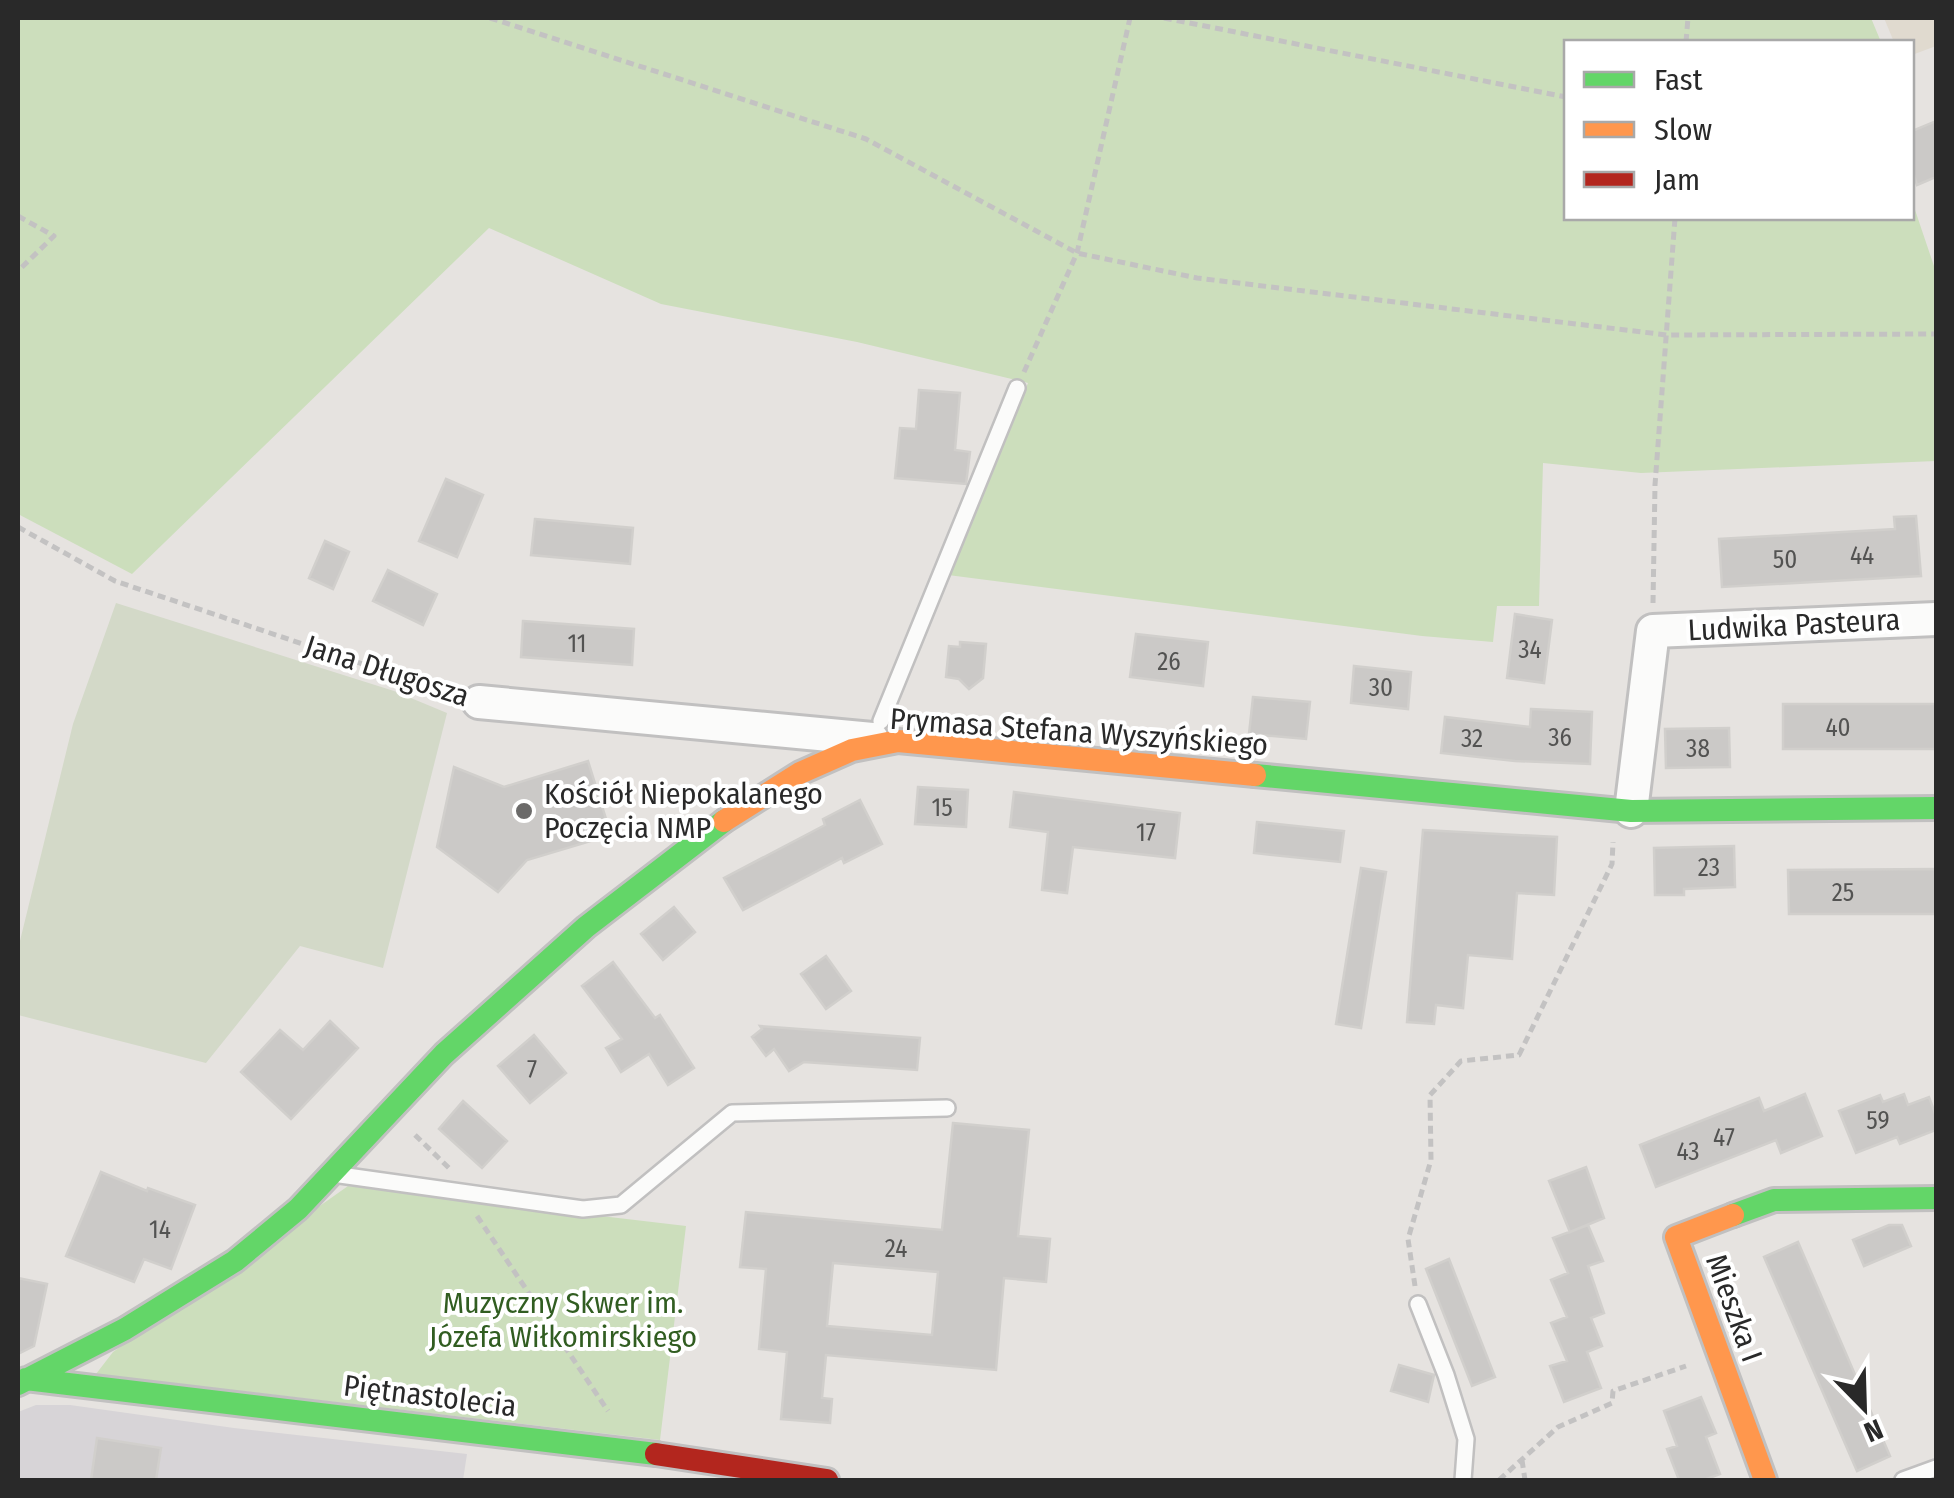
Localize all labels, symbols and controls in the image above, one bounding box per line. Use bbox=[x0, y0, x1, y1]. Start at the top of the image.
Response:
legend bbox=[1564, 40, 1914, 220]
text: Fast bbox=[1654, 62, 1703, 98]
text: Slow bbox=[1654, 112, 1712, 148]
text: Jam bbox=[1654, 162, 1700, 198]
house number: 44 bbox=[1850, 541, 1874, 571]
house number: 50 bbox=[1773, 545, 1797, 575]
street label: Ludwika Pasteura bbox=[1687, 601, 1901, 649]
street label: Jana Długosza bbox=[300, 628, 474, 714]
house number: 11 bbox=[567, 629, 587, 659]
house number: 34 bbox=[1518, 635, 1542, 665]
house number: 26 bbox=[1157, 647, 1181, 677]
house number: 30 bbox=[1369, 673, 1393, 703]
street label: Prymasa Stefana Wyszyńskiego bbox=[889, 701, 1269, 763]
house number: 40 bbox=[1825, 713, 1851, 743]
house number: 36 bbox=[1548, 723, 1572, 753]
house number: 32 bbox=[1461, 724, 1483, 754]
house number: 38 bbox=[1686, 734, 1710, 764]
place label: Kościół Niepokalanego Poczęcia NMP bbox=[544, 776, 823, 846]
house number: 15 bbox=[931, 793, 953, 823]
marker: Kościół Niepokalanego Poczęcia NMP bbox=[513, 800, 535, 822]
house number: 17 bbox=[1136, 818, 1156, 848]
house number: 23 bbox=[1698, 853, 1720, 883]
house number: 25 bbox=[1832, 878, 1854, 908]
house number: 7 bbox=[527, 1055, 537, 1085]
house number: 59 bbox=[1866, 1106, 1890, 1136]
house number: 47 bbox=[1713, 1123, 1735, 1153]
house number: 43 bbox=[1676, 1137, 1700, 1167]
house number: 14 bbox=[149, 1215, 171, 1245]
house number: 24 bbox=[885, 1234, 907, 1264]
street label: Mieszka I bbox=[1698, 1249, 1770, 1367]
park label: Muzyczny Skwer im. Józefa Wiłkomirskiego bbox=[429, 1285, 697, 1355]
north arrow bbox=[1814, 1358, 1914, 1458]
street label: Piętnastolecia bbox=[342, 1368, 518, 1424]
text: N bbox=[1859, 1412, 1888, 1449]

